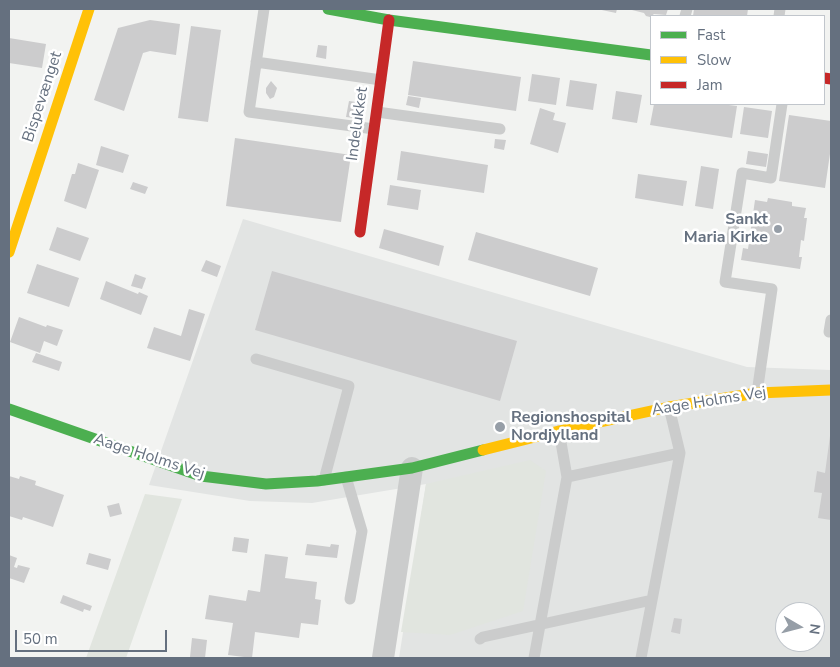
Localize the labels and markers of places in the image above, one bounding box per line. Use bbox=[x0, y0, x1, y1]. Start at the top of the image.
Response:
place label: Sankt Maria Kirke bbox=[684, 210, 768, 248]
marker: Sankt Maria Kirke bbox=[772, 223, 784, 235]
place label: Regionshospital Nordjylland bbox=[511, 408, 631, 446]
marker: Regionshospital Nordjylland bbox=[493, 420, 507, 434]

